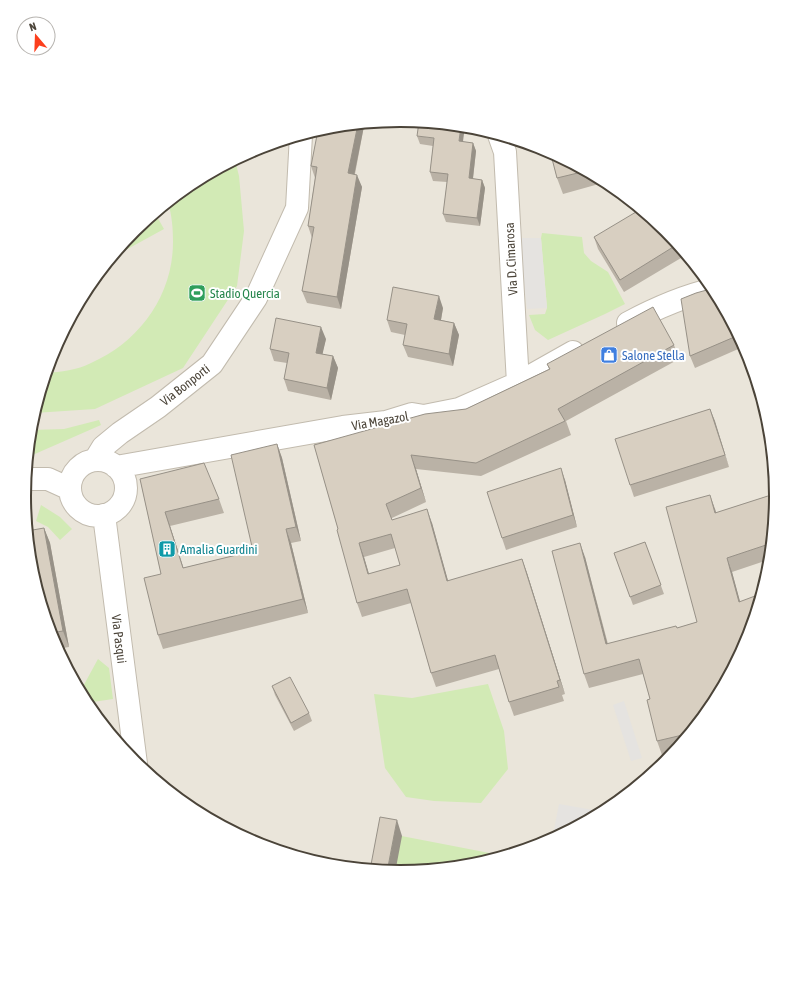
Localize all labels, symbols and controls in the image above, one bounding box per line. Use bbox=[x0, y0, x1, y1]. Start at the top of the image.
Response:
north arrow bbox=[16, 16, 56, 56]
text: N bbox=[28, 20, 38, 33]
street label: Via D. Cimarosa bbox=[502, 222, 520, 296]
sports icon: Stadio Quercia bbox=[187, 283, 207, 303]
place label: Stadio Quercia bbox=[210, 286, 280, 301]
shop icon: Salone Stella bbox=[599, 345, 619, 365]
place label: Salone Stella bbox=[622, 348, 685, 363]
street label: Via Bonporti bbox=[157, 361, 213, 409]
street label: Via Magazol bbox=[350, 409, 410, 433]
building icon: Amalia Guardini bbox=[157, 539, 177, 559]
place label: Amalia Guardini bbox=[180, 542, 258, 557]
street label: Via Pasqui bbox=[109, 614, 129, 664]

